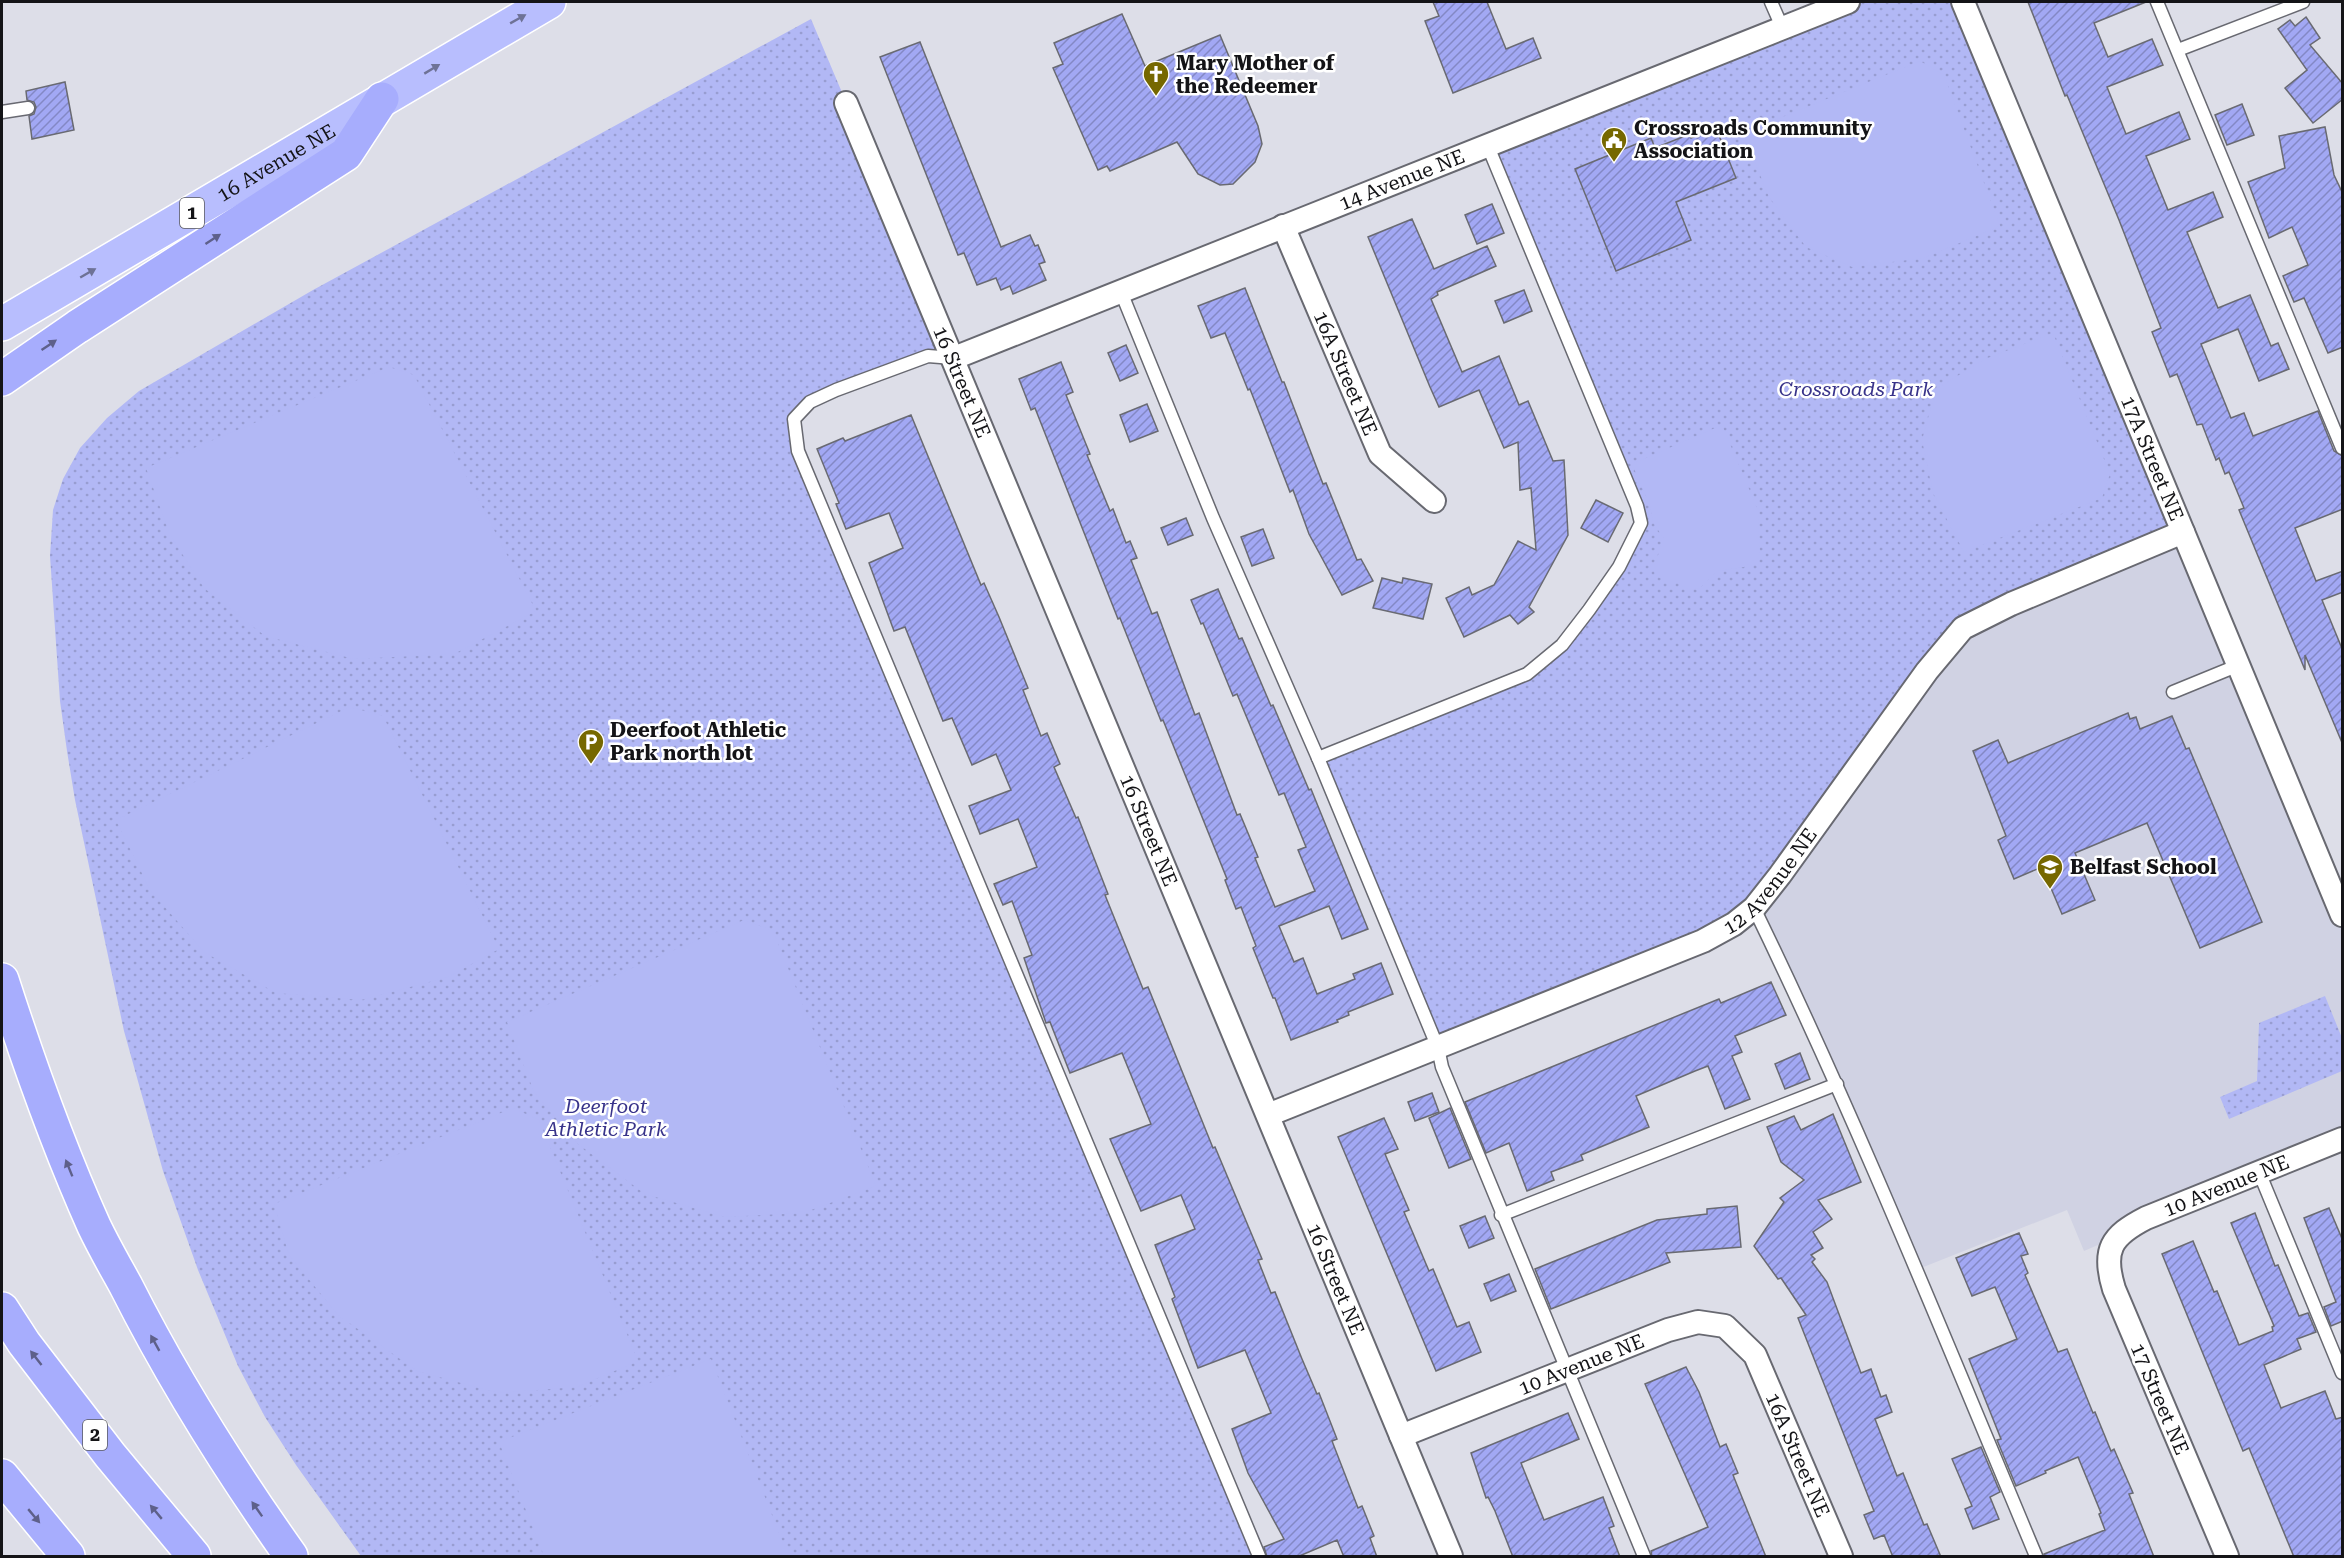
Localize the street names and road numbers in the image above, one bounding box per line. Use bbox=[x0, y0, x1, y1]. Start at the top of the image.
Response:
street label: 16 Avenue NE bbox=[213, 119, 339, 207]
street label: 14 Avenue NE bbox=[1336, 144, 1468, 215]
road number: 1 bbox=[180, 198, 204, 228]
street label: 16A Street NE bbox=[1309, 307, 1383, 439]
street label: 16 Street NE bbox=[928, 322, 996, 441]
street label: 17A Street NE bbox=[2116, 392, 2189, 524]
street label: 16 Street NE bbox=[1115, 771, 1183, 890]
street label: 12 Avenue NE bbox=[1719, 823, 1822, 940]
street label: 10 Avenue NE bbox=[2160, 1150, 2292, 1222]
street label: 16 Street NE bbox=[1302, 1220, 1370, 1339]
street label: 10 Avenue NE bbox=[1515, 1329, 1648, 1400]
street label: 17 Street NE bbox=[2126, 1340, 2194, 1458]
street label: 16A Street NE bbox=[1761, 1389, 1835, 1521]
road number: 2 bbox=[83, 1420, 107, 1450]

